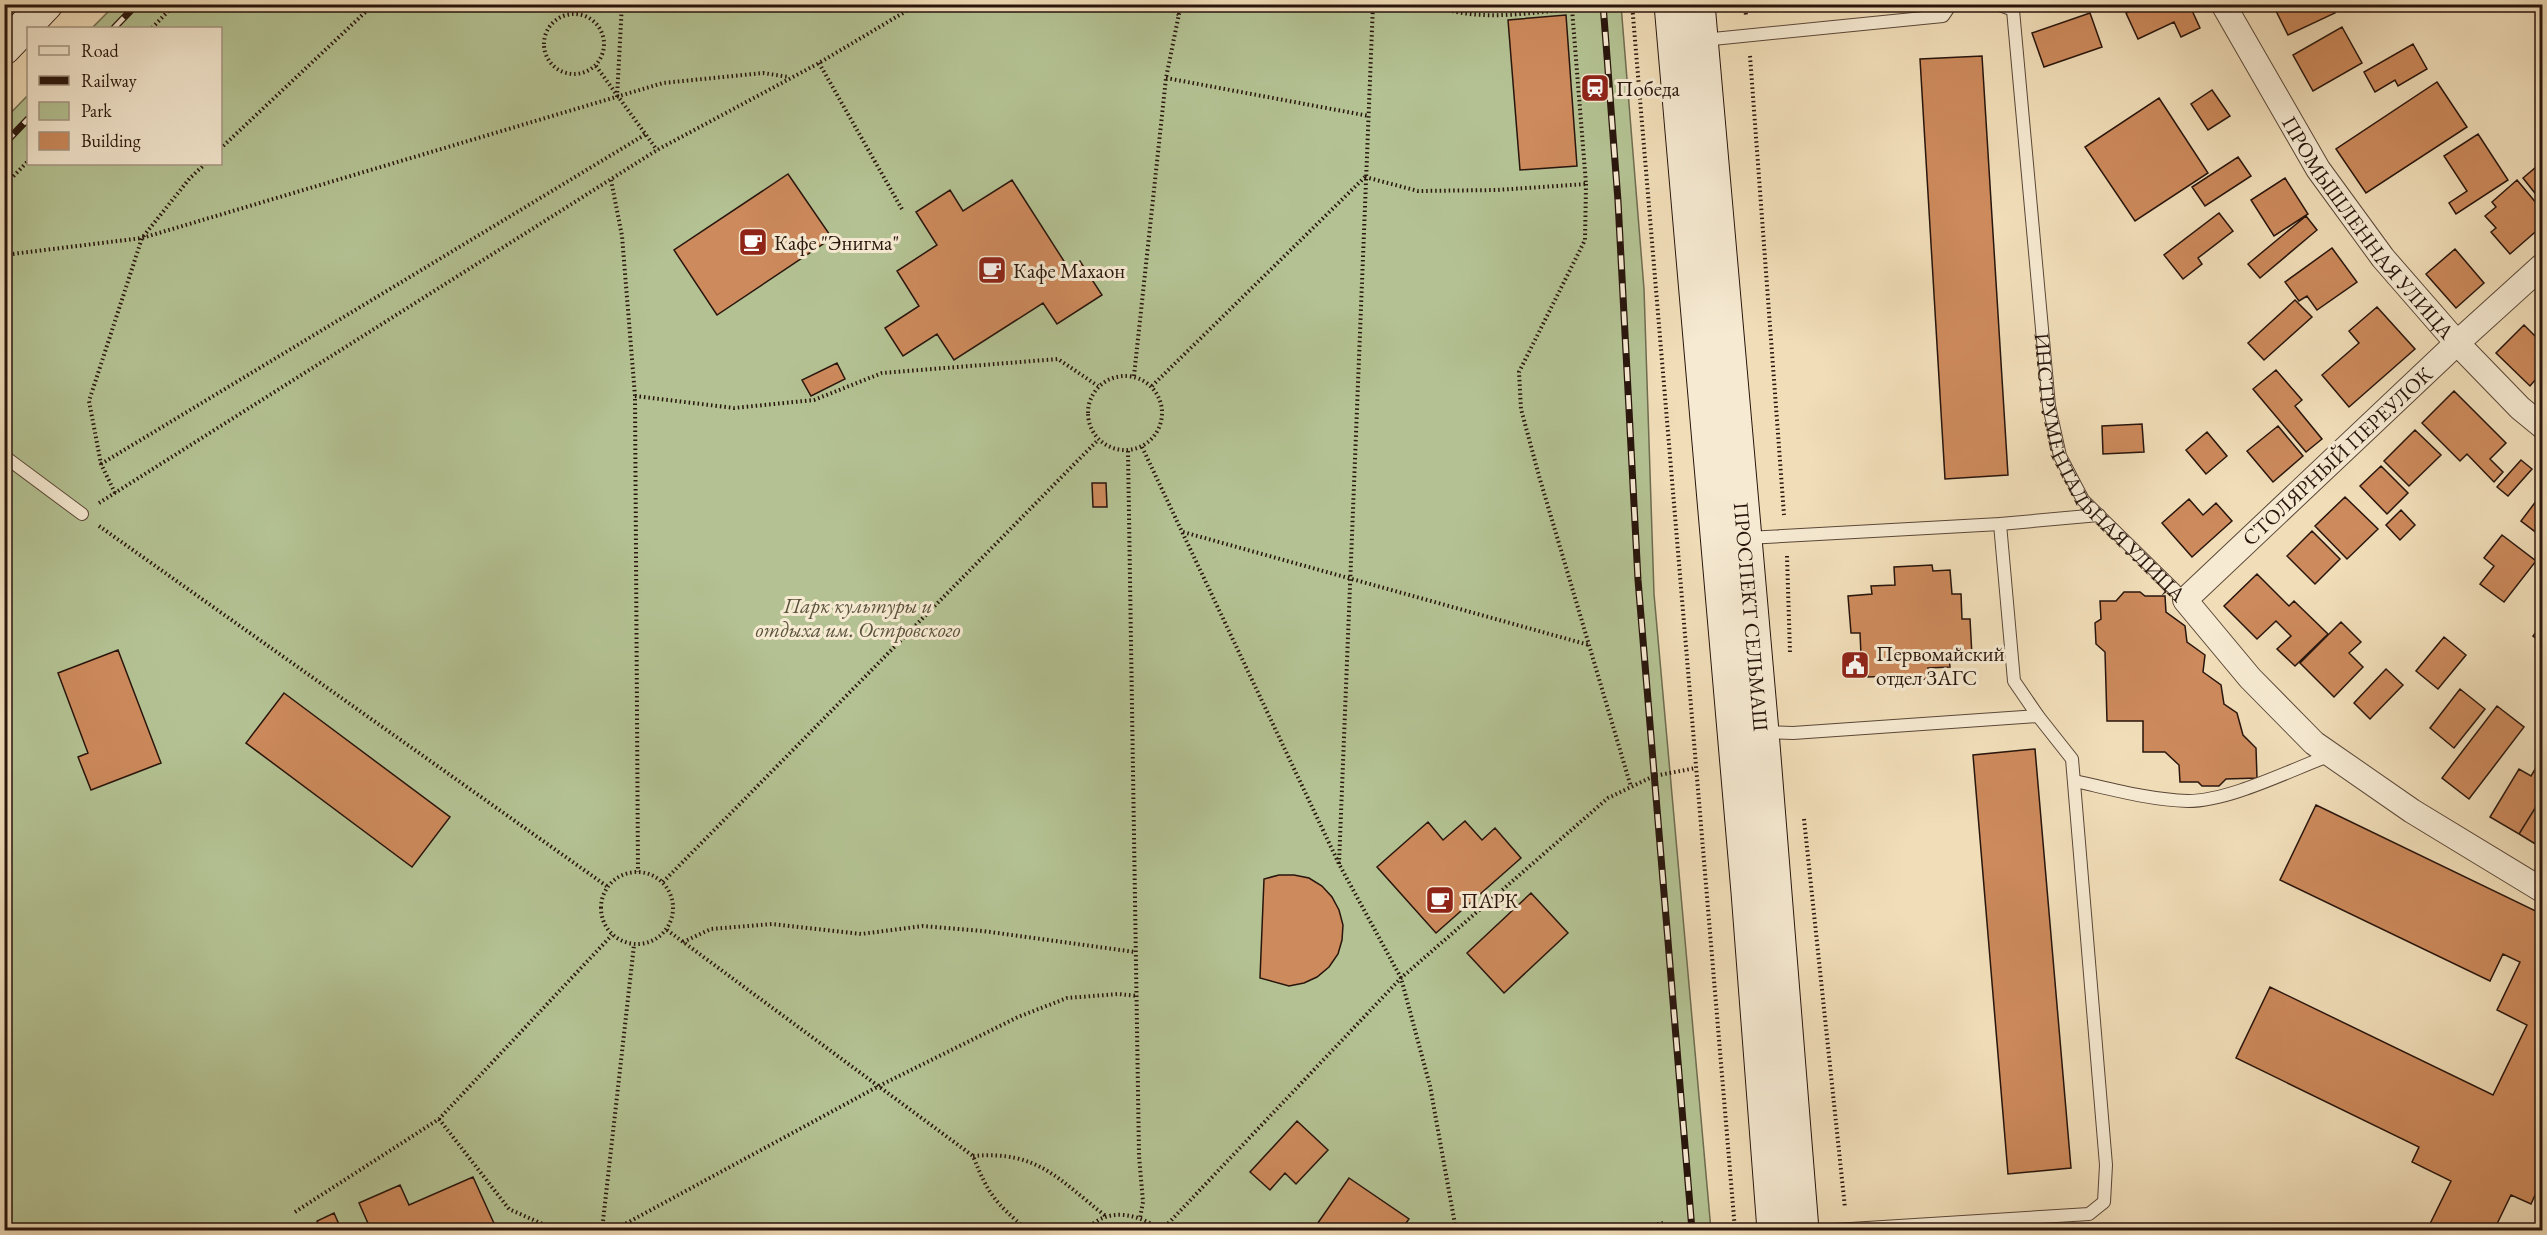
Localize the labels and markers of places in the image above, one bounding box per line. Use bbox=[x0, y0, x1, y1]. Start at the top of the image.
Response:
station icon: Победа bbox=[1579, 72, 1611, 104]
place label: Победа bbox=[1616, 75, 1680, 102]
cafe icon: Кафе "Энигма" bbox=[737, 226, 769, 258]
place label: Кафе "Энигма" bbox=[774, 229, 899, 256]
cafe icon: Кафе Махаон bbox=[976, 254, 1008, 286]
place label: Кафе Махаон bbox=[1013, 257, 1125, 284]
place label: Первомайский отдел ЗАГС bbox=[1876, 640, 2005, 691]
public building icon: Первомайский отдел ЗАГС bbox=[1839, 649, 1871, 681]
cafe icon: ПАРК bbox=[1424, 884, 1456, 916]
place label: ПАРК bbox=[1461, 887, 1519, 914]

